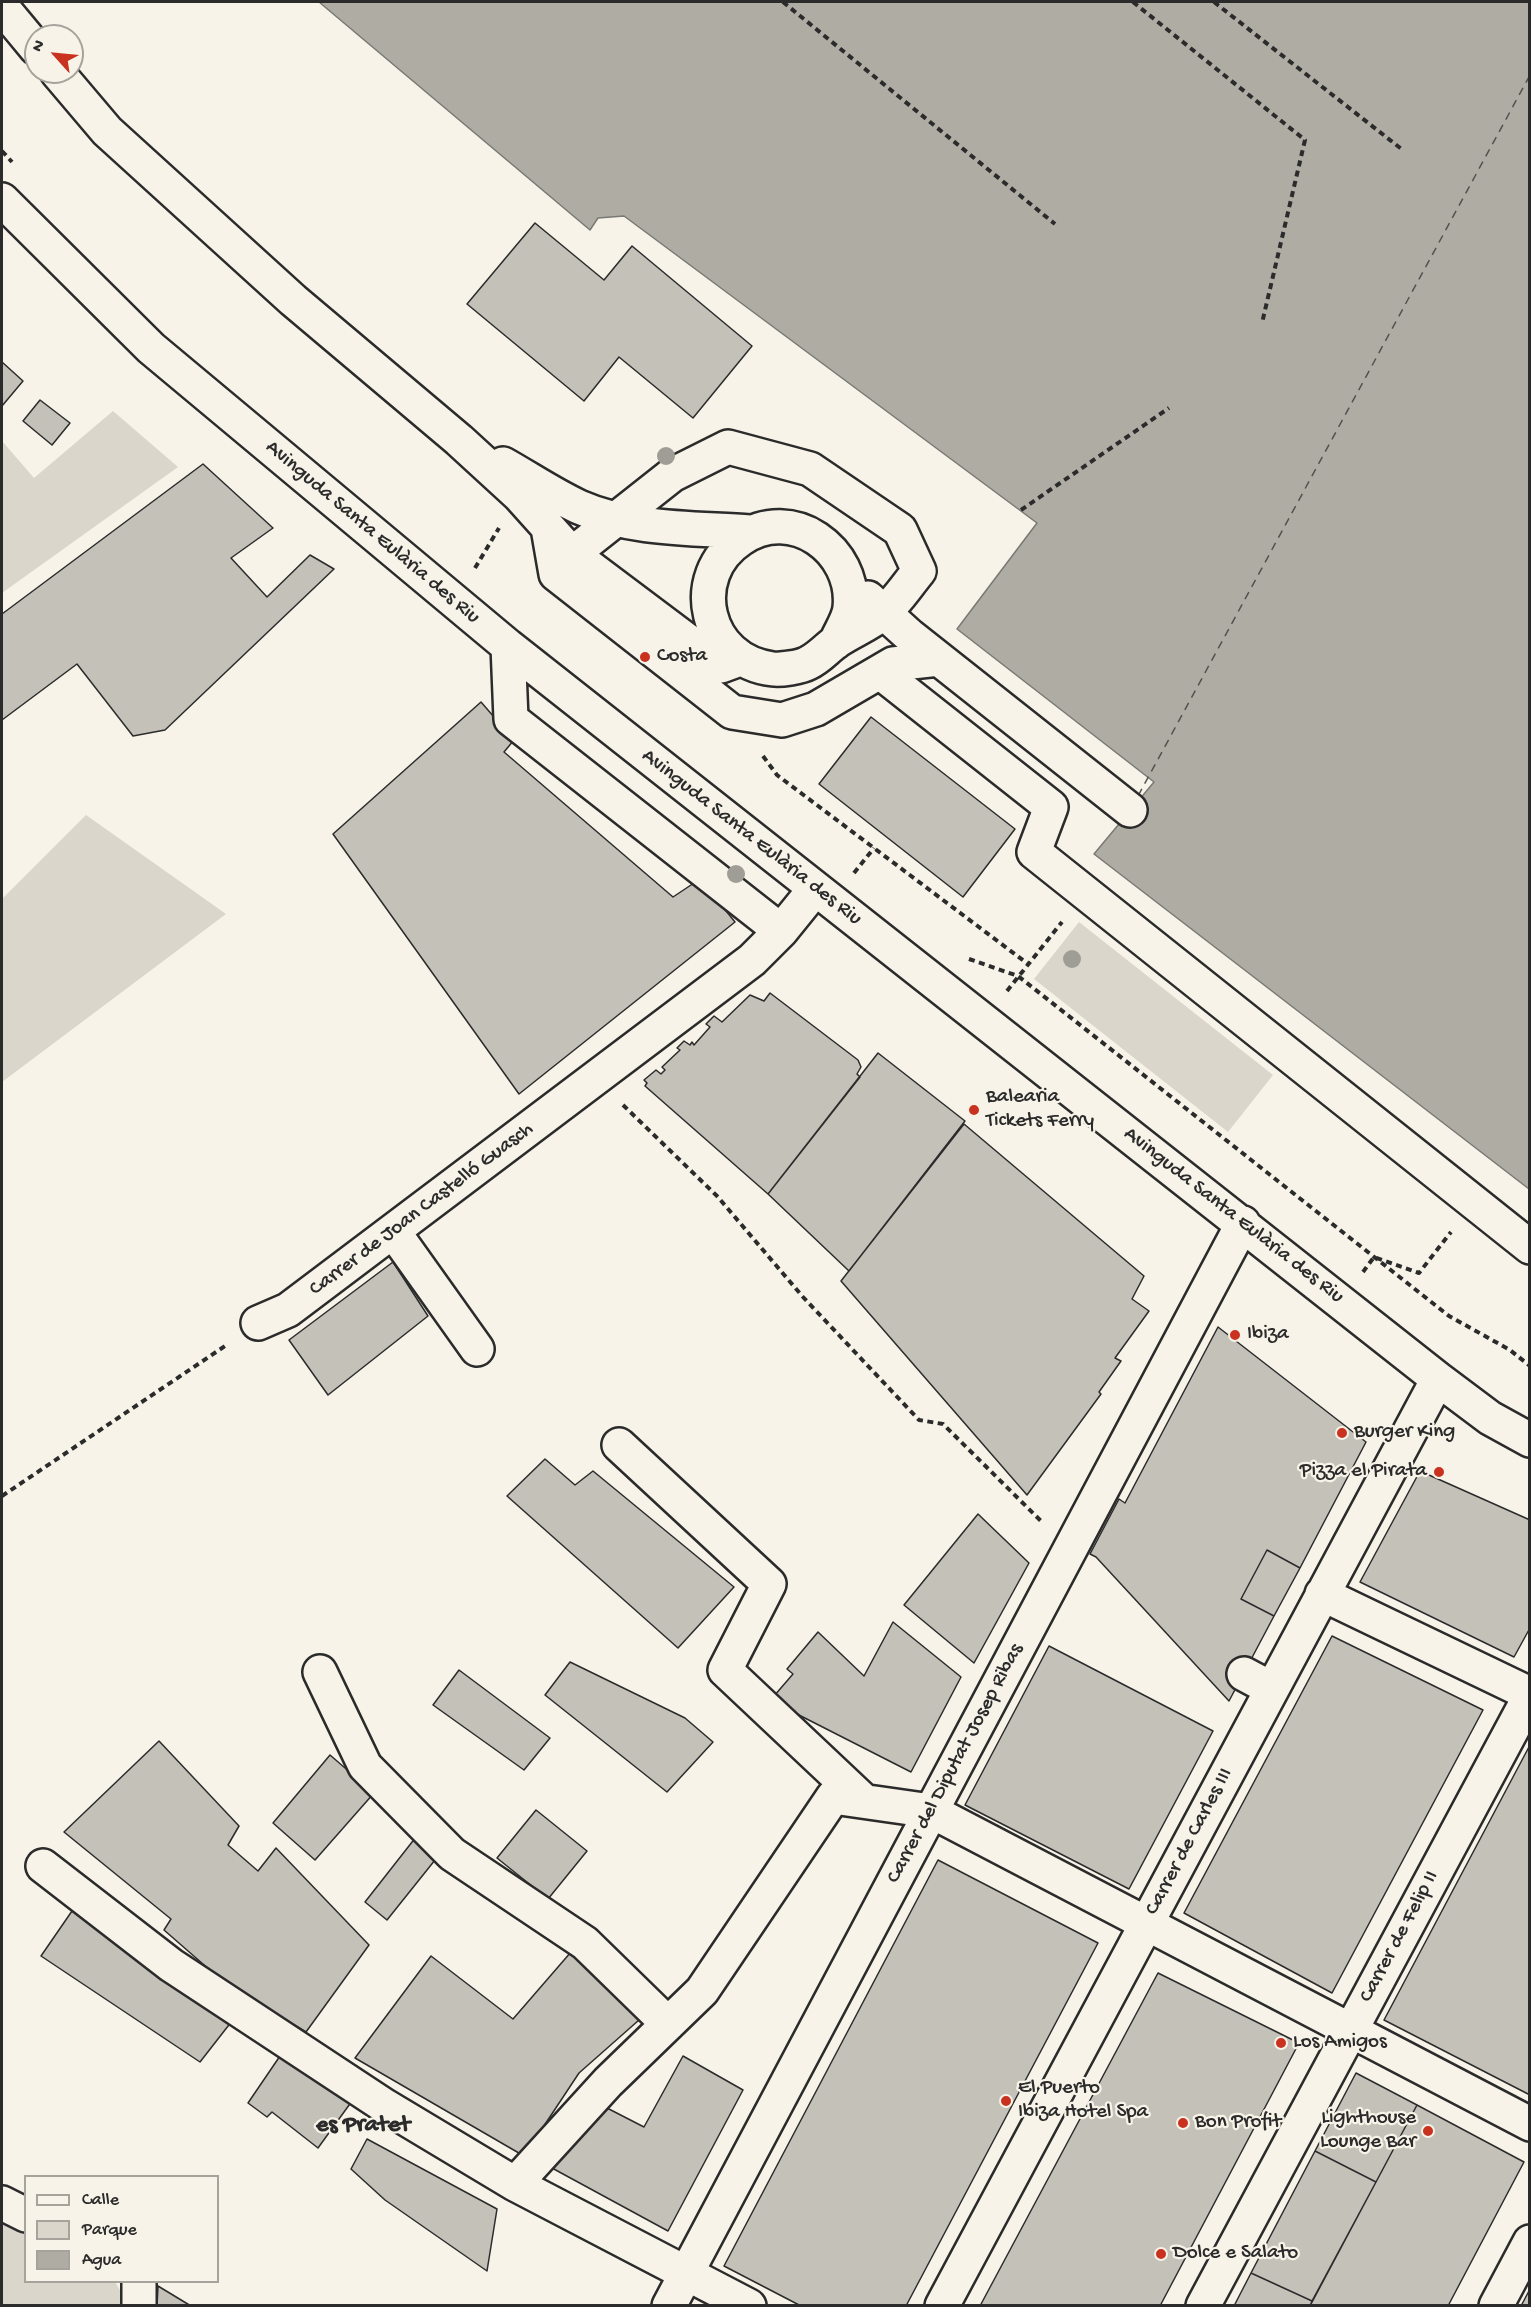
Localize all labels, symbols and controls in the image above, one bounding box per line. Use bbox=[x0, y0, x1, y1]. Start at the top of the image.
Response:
north arrow bbox=[24, 24, 84, 84]
text: N bbox=[28, 38, 50, 55]
street label: Avinguda Santa Eulària des Riu bbox=[259, 436, 485, 630]
place label: Costa bbox=[657, 644, 707, 670]
marker: Costa bbox=[638, 650, 652, 664]
street label: Avinguda Santa Eulària des Riu bbox=[636, 744, 866, 932]
place label: Balearia Tickets Ferry bbox=[986, 1085, 1094, 1135]
marker: Balearia Tickets Ferry bbox=[967, 1103, 981, 1117]
street label: Carrer de Joan Castelló Guasch bbox=[305, 1117, 539, 1303]
street label: Avinguda Santa Eulària des Riu bbox=[1118, 1122, 1348, 1310]
place label: Ibiza bbox=[1247, 1322, 1289, 1348]
marker: Ibiza bbox=[1228, 1328, 1242, 1342]
place label: Burger King bbox=[1354, 1420, 1455, 1446]
marker: Burger King bbox=[1335, 1426, 1349, 1440]
place label: Pizza el Pirata bbox=[1300, 1459, 1427, 1485]
marker: Pizza el Pirata bbox=[1432, 1465, 1446, 1479]
street label: Carrer del Diputat Josep Ribas bbox=[882, 1640, 1030, 1888]
street label: Carrer de Carles III bbox=[1141, 1764, 1239, 1920]
street label: Carrer de Felip II bbox=[1355, 1867, 1445, 2007]
place label: Los Amigos bbox=[1293, 2030, 1387, 2056]
marker: Los Amigos bbox=[1274, 2036, 1288, 2050]
place label: El Puerto Ibiza Hotel Spa bbox=[1018, 2076, 1148, 2126]
marker: El Puerto Ibiza Hotel Spa bbox=[999, 2094, 1013, 2108]
place label: Lighthouse Lounge Bar bbox=[1320, 2106, 1416, 2156]
place label: Bon Profit bbox=[1195, 2110, 1281, 2136]
district label: es Pratet bbox=[316, 2112, 410, 2140]
marker: Bon Profit bbox=[1176, 2116, 1190, 2130]
marker: Lighthouse Lounge Bar bbox=[1421, 2124, 1435, 2138]
legend bbox=[24, 2175, 219, 2283]
text: Calle bbox=[82, 2190, 119, 2211]
text: Parque bbox=[82, 2220, 137, 2241]
place label: Dolce e Salato bbox=[1173, 2241, 1298, 2267]
marker: Dolce e Salato bbox=[1154, 2247, 1168, 2261]
text: Agua bbox=[82, 2250, 121, 2271]

